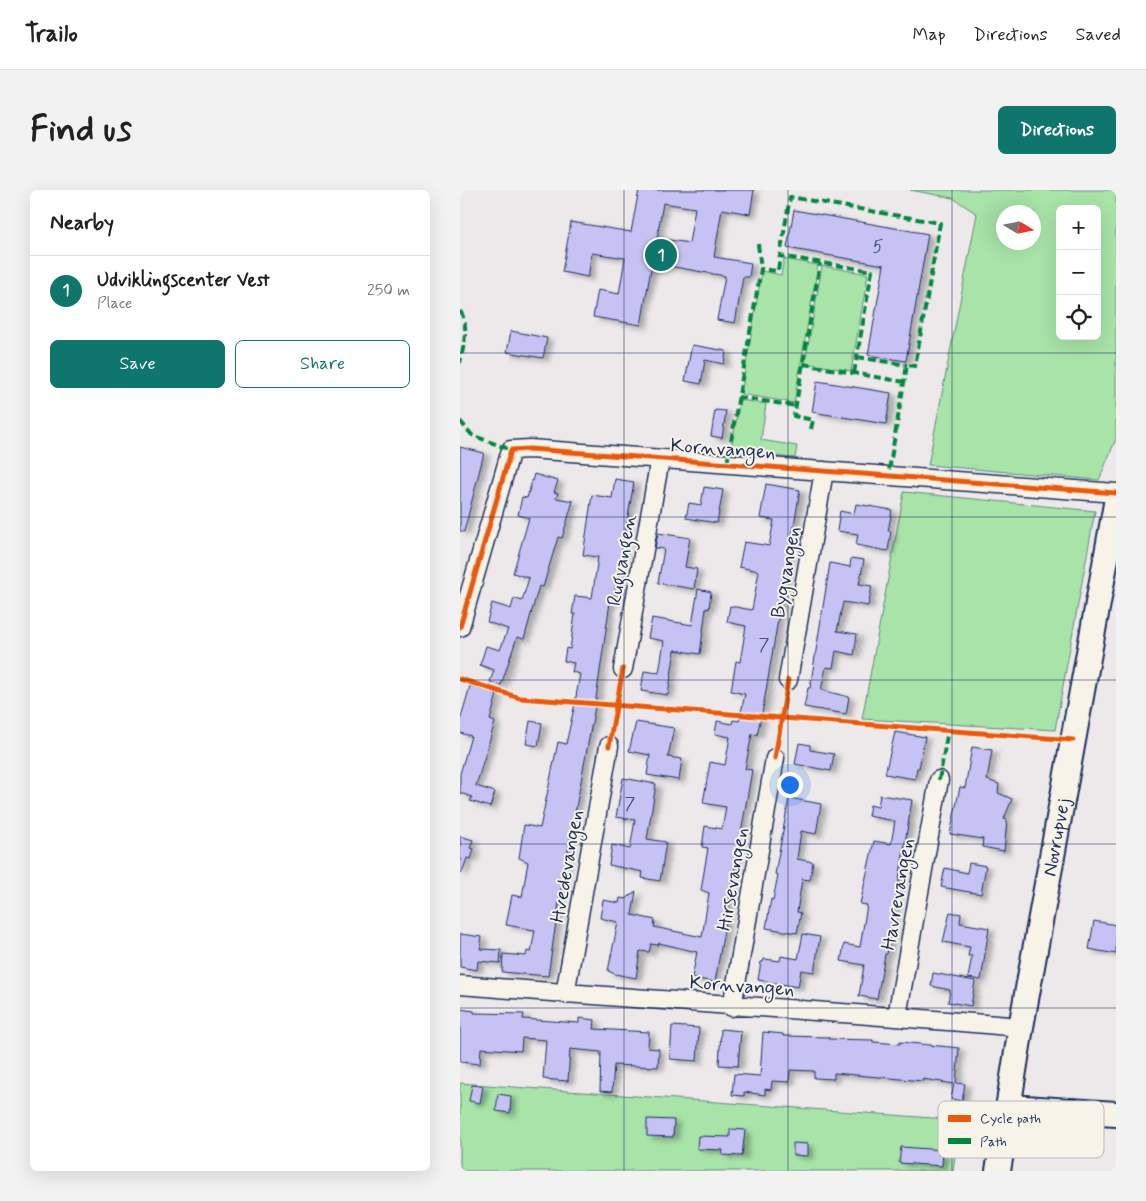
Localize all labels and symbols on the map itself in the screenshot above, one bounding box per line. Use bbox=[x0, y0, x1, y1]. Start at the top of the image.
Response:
north arrow bbox=[996, 205, 1041, 250]
house number: 5 bbox=[873, 235, 884, 259]
pin: 1 bbox=[645, 236, 677, 274]
street label: Kornvangen bbox=[669, 432, 776, 468]
street label: Rugvangen bbox=[601, 512, 646, 609]
street label: Bygvangen bbox=[765, 524, 809, 620]
house number: 7 bbox=[759, 633, 770, 657]
your location bbox=[777, 772, 803, 798]
house number: 7 bbox=[625, 792, 636, 816]
street label: Novrupvej bbox=[1037, 796, 1077, 879]
street label: Hvedevangen bbox=[544, 808, 592, 925]
street label: Hirsevangen bbox=[711, 825, 757, 933]
street label: Havrevangen bbox=[875, 836, 923, 953]
street label: Kornvangen bbox=[688, 969, 795, 1005]
legend bbox=[938, 1101, 1104, 1158]
text: Cycle path bbox=[980, 1110, 1041, 1128]
text: Path bbox=[980, 1133, 1007, 1151]

